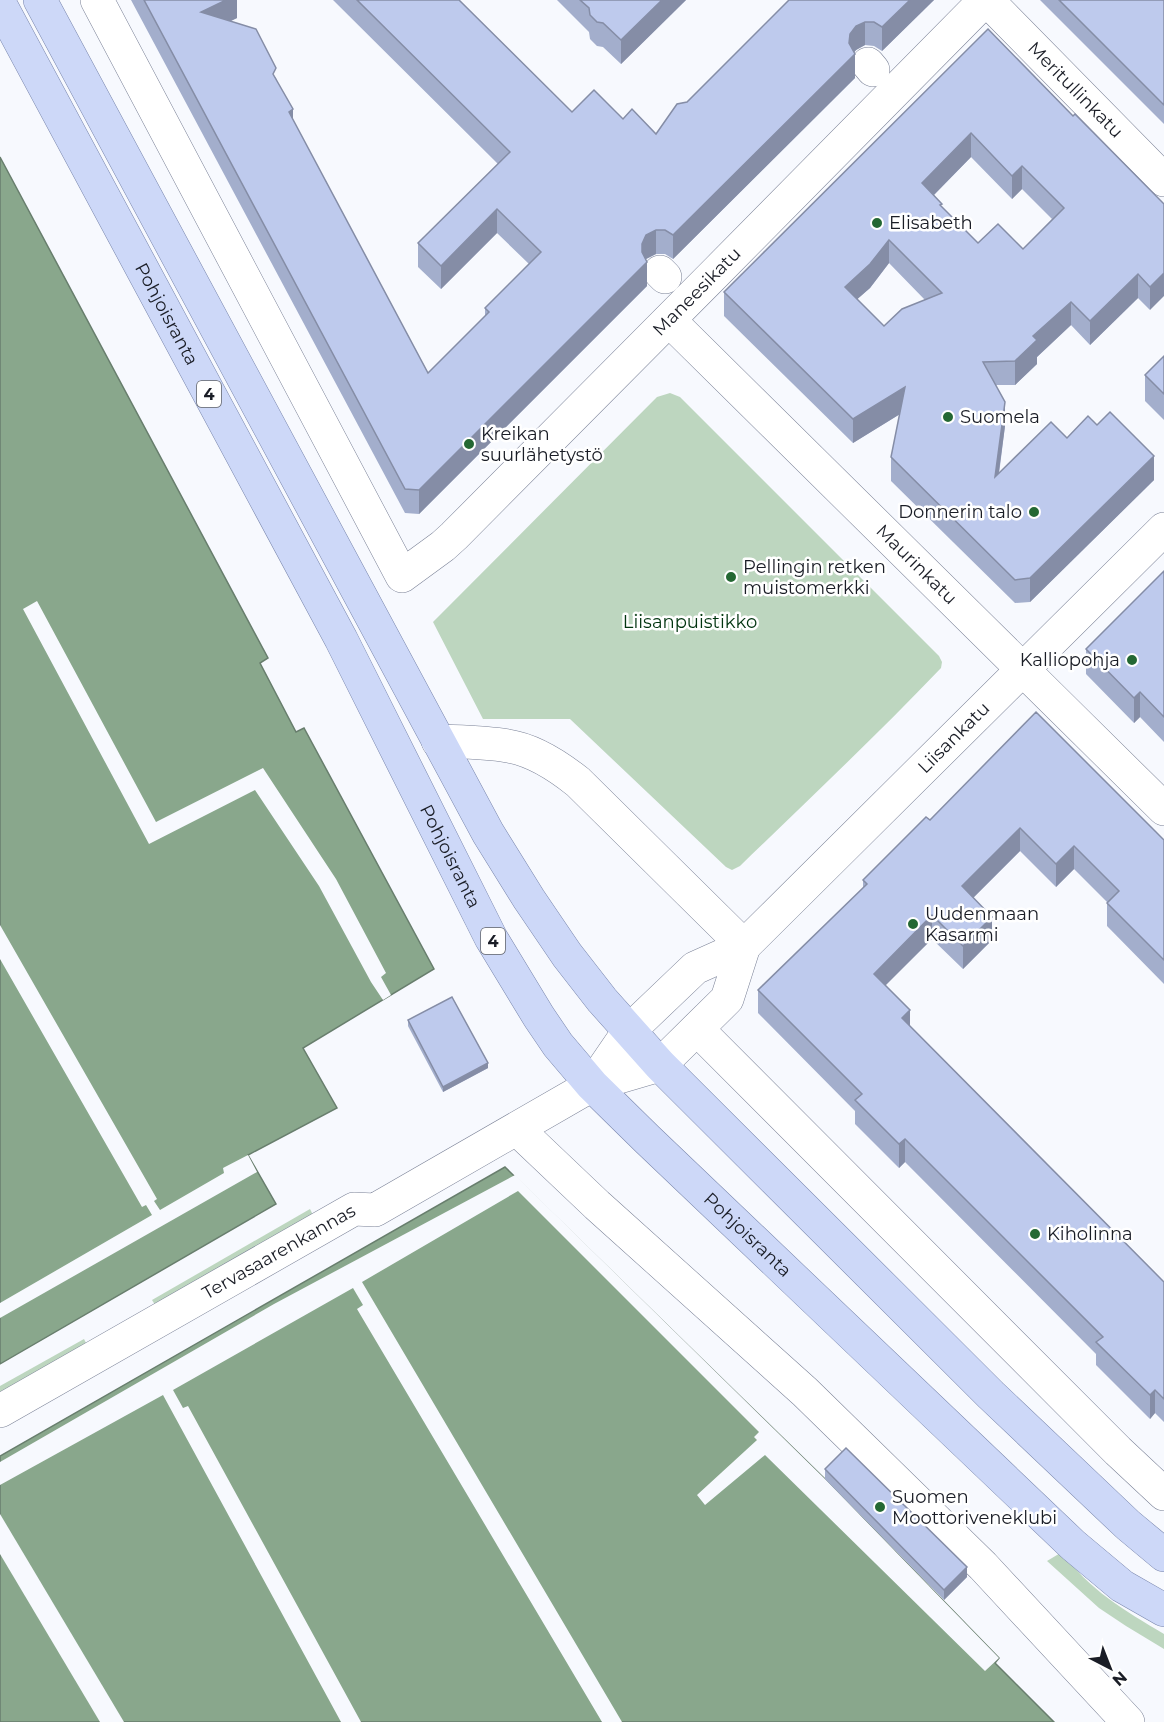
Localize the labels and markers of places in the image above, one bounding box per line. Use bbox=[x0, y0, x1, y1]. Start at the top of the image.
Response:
place label: Elisabeth bbox=[889, 212, 973, 234]
marker: Elisabeth bbox=[870, 216, 884, 230]
place label: Suomela bbox=[960, 406, 1040, 428]
marker: Suomela bbox=[941, 410, 955, 424]
place label: Kreikan suurlähetystö bbox=[481, 423, 603, 466]
marker: Kreikan suurlähetystö bbox=[462, 437, 476, 451]
place label: Donnerin talo bbox=[898, 501, 1022, 523]
marker: Donnerin talo bbox=[1027, 505, 1041, 519]
place label: Pellingin retken muistomerkki bbox=[743, 556, 886, 599]
marker: Pellingin retken muistomerkki bbox=[724, 570, 738, 584]
place label: Kalliopohja bbox=[1020, 649, 1120, 671]
marker: Kalliopohja bbox=[1125, 653, 1139, 667]
place label: Uudenmaan Kasarmi bbox=[925, 903, 1039, 946]
marker: Uudenmaan Kasarmi bbox=[906, 917, 920, 931]
place label: Kiholinna bbox=[1047, 1223, 1133, 1245]
marker: Kiholinna bbox=[1028, 1227, 1042, 1241]
place label: Suomen Moottoriveneklubi bbox=[892, 1486, 1057, 1529]
marker: Suomen Moottoriveneklubi bbox=[873, 1500, 887, 1514]

